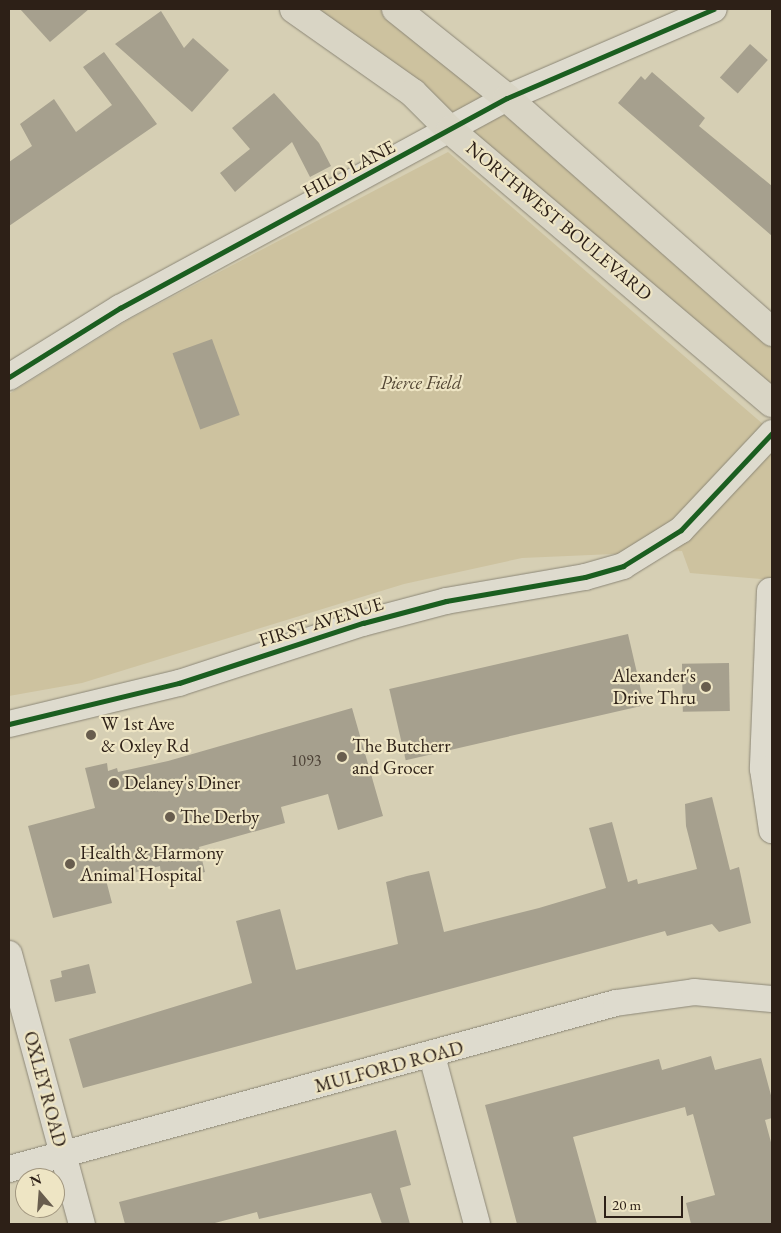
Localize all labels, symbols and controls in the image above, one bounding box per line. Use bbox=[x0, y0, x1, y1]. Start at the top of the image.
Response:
street label: HILO LANE bbox=[299, 135, 399, 203]
street label: NORTHWEST BOULEVARD bbox=[461, 137, 657, 305]
park label: Pierce Field bbox=[380, 372, 462, 394]
street label: FIRST AVENUE bbox=[256, 592, 386, 652]
place label: Alexander's Drive Thru bbox=[612, 665, 696, 709]
marker: Alexander's Drive Thru bbox=[700, 681, 712, 693]
place label: W 1st Ave & Oxley Rd bbox=[101, 713, 189, 757]
marker: W 1st Ave & Oxley Rd bbox=[85, 729, 97, 741]
place label: The Butcherr and Grocer bbox=[352, 735, 450, 779]
house number: 1093 bbox=[291, 751, 321, 771]
marker: The Butcherr and Grocer bbox=[336, 751, 348, 763]
place label: Delaney's Diner bbox=[124, 772, 240, 794]
marker: Delaney's Diner bbox=[108, 777, 120, 789]
place label: The Derby bbox=[180, 806, 259, 828]
marker: The Derby bbox=[164, 811, 176, 823]
place label: Health & Harmony Animal Hospital bbox=[80, 842, 224, 886]
marker: Health & Harmony Animal Hospital bbox=[64, 858, 76, 870]
street label: OXLEY ROAD bbox=[19, 1029, 71, 1149]
street label: MULFORD ROAD bbox=[312, 1036, 466, 1098]
north arrow bbox=[15, 1168, 65, 1218]
text: N bbox=[27, 1169, 44, 1190]
scale bar bbox=[606, 1186, 685, 1218]
text: 20 m bbox=[612, 1195, 641, 1214]

